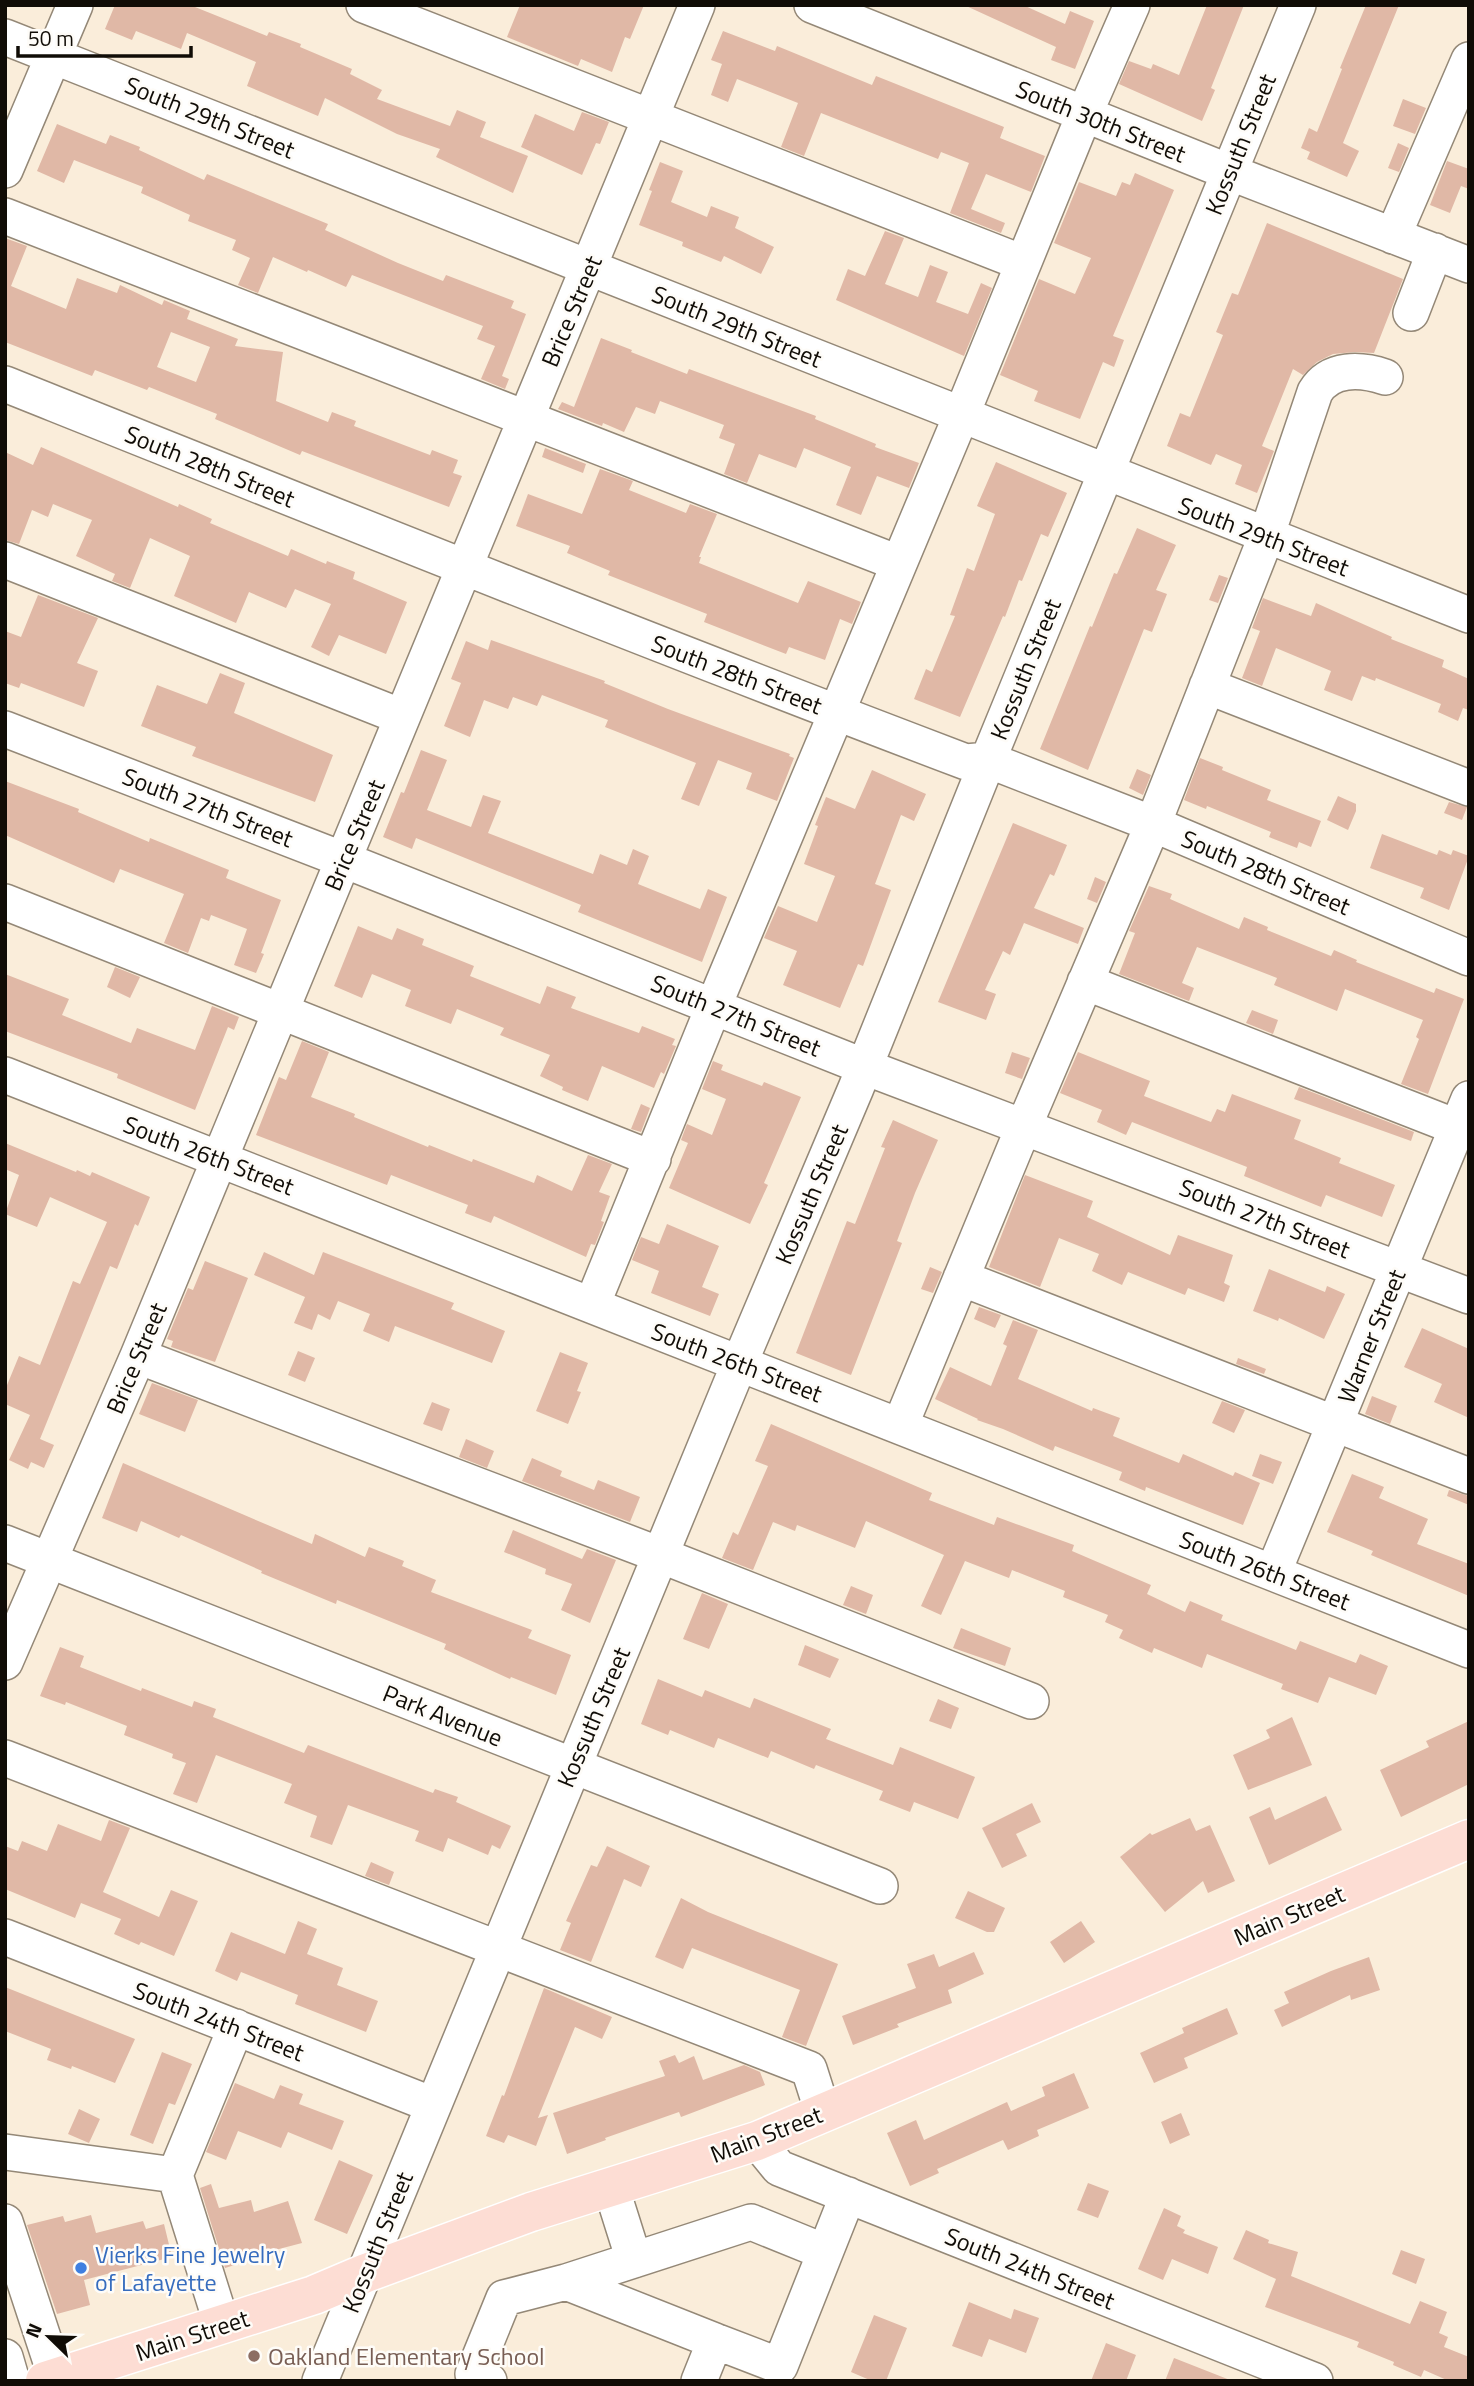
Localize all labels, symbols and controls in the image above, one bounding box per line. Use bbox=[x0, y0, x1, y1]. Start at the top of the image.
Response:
scale bar bbox=[18, 14, 191, 58]
text: 50 m bbox=[28, 22, 74, 54]
street label: South 29th Street bbox=[120, 67, 301, 168]
street label: Kossuth Street bbox=[1195, 67, 1285, 220]
street label: South 30th Street bbox=[1011, 71, 1192, 172]
street label: Brice Street bbox=[531, 249, 611, 372]
street label: South 29th Street bbox=[647, 276, 828, 377]
street label: South 28th Street bbox=[120, 416, 301, 517]
street label: South 29th Street bbox=[1173, 487, 1355, 585]
street label: Kossuth Street bbox=[980, 592, 1070, 745]
street label: South 28th Street bbox=[646, 625, 828, 723]
street label: South 27th Street bbox=[117, 758, 299, 856]
street label: Brice Street bbox=[314, 773, 394, 896]
street label: South 28th Street bbox=[1176, 820, 1357, 924]
street label: South 27th Street bbox=[646, 965, 827, 1066]
street label: South 26th Street bbox=[118, 1106, 300, 1204]
street label: Kossuth Street bbox=[765, 1118, 857, 1270]
street label: South 27th Street bbox=[1174, 1169, 1356, 1267]
street label: Warner Street bbox=[1328, 1263, 1414, 1408]
street label: Brice Street bbox=[96, 1296, 176, 1419]
street label: South 26th Street bbox=[646, 1313, 828, 1411]
street label: South 26th Street bbox=[1174, 1521, 1356, 1619]
street label: Kossuth Street bbox=[547, 1641, 639, 1793]
street label: Park Avenue bbox=[378, 1675, 508, 1755]
street label: Main Street bbox=[1228, 1875, 1351, 1955]
street label: South 24th Street bbox=[128, 1972, 310, 2070]
street label: Main Street bbox=[705, 2096, 828, 2172]
street label: Kossuth Street bbox=[332, 2165, 422, 2318]
street label: South 24th Street bbox=[940, 2218, 1121, 2319]
place label: Vierks Fine Jewelry of Lafayette bbox=[95, 2236, 286, 2300]
marker: Vierks Fine Jewelry of Lafayette bbox=[73, 2260, 89, 2276]
street label: Main Street bbox=[131, 2300, 254, 2370]
north arrow bbox=[14, 2302, 84, 2372]
text: N bbox=[17, 2318, 49, 2342]
place label: Oakland Elementary School bbox=[268, 2338, 545, 2374]
marker: Oakland Elementary School bbox=[246, 2348, 262, 2364]

